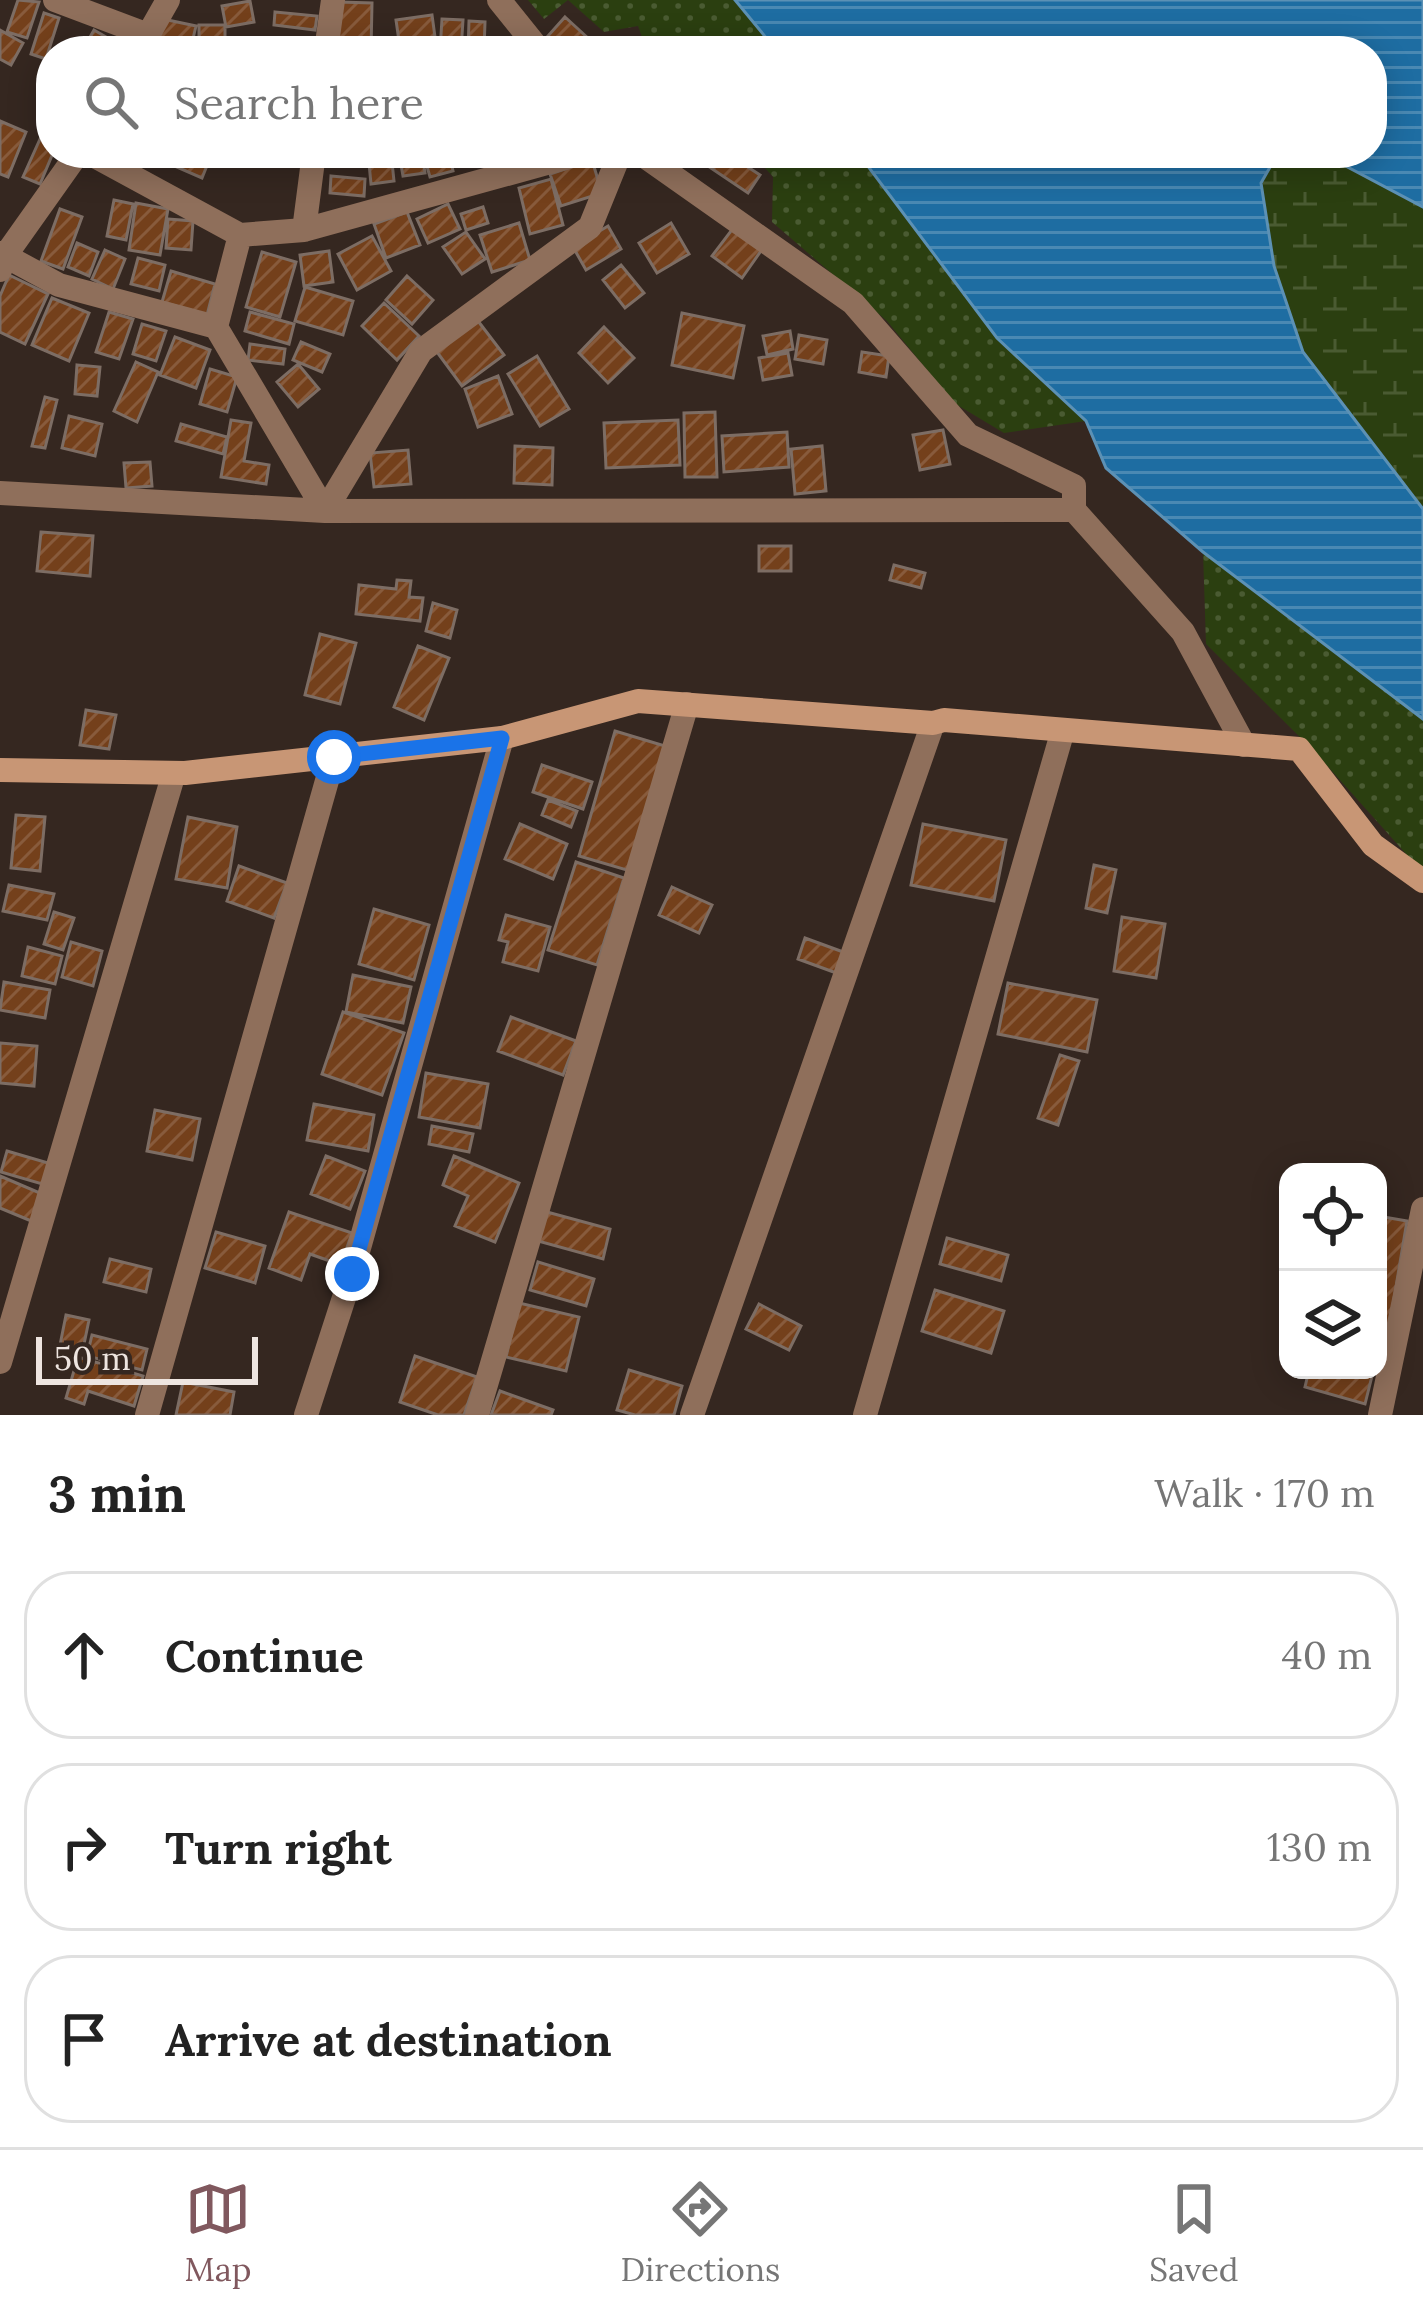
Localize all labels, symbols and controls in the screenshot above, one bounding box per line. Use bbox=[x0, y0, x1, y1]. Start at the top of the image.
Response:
search box bbox=[36, 36, 1387, 168]
icon: search bbox=[78, 69, 144, 135]
text: Search here bbox=[174, 74, 424, 131]
route start bbox=[307, 730, 361, 784]
map controls bbox=[1279, 1163, 1387, 1379]
button: locate bbox=[1279, 1163, 1387, 1271]
route end bbox=[325, 1247, 379, 1301]
button: layers bbox=[1279, 1271, 1387, 1379]
scale bar bbox=[36, 1331, 258, 1384]
text: 50 m bbox=[54, 1337, 131, 1379]
text: 3 min bbox=[48, 1461, 186, 1526]
text: Walk · 170 m bbox=[1154, 1468, 1375, 1518]
icon: ahead bbox=[51, 1622, 117, 1688]
text: Continue bbox=[165, 1627, 364, 1684]
text: 40 m bbox=[1282, 1630, 1372, 1680]
icon: right bbox=[51, 1814, 117, 1880]
text: Turn right bbox=[165, 1819, 392, 1876]
text: 130 m bbox=[1267, 1822, 1372, 1872]
icon: arrive bbox=[51, 2006, 117, 2072]
text: Arrive at destination bbox=[165, 2011, 612, 2068]
tab: Map bbox=[184, 2176, 252, 2290]
tab: Directions bbox=[621, 2176, 780, 2290]
tab: Saved bbox=[1149, 2176, 1238, 2290]

